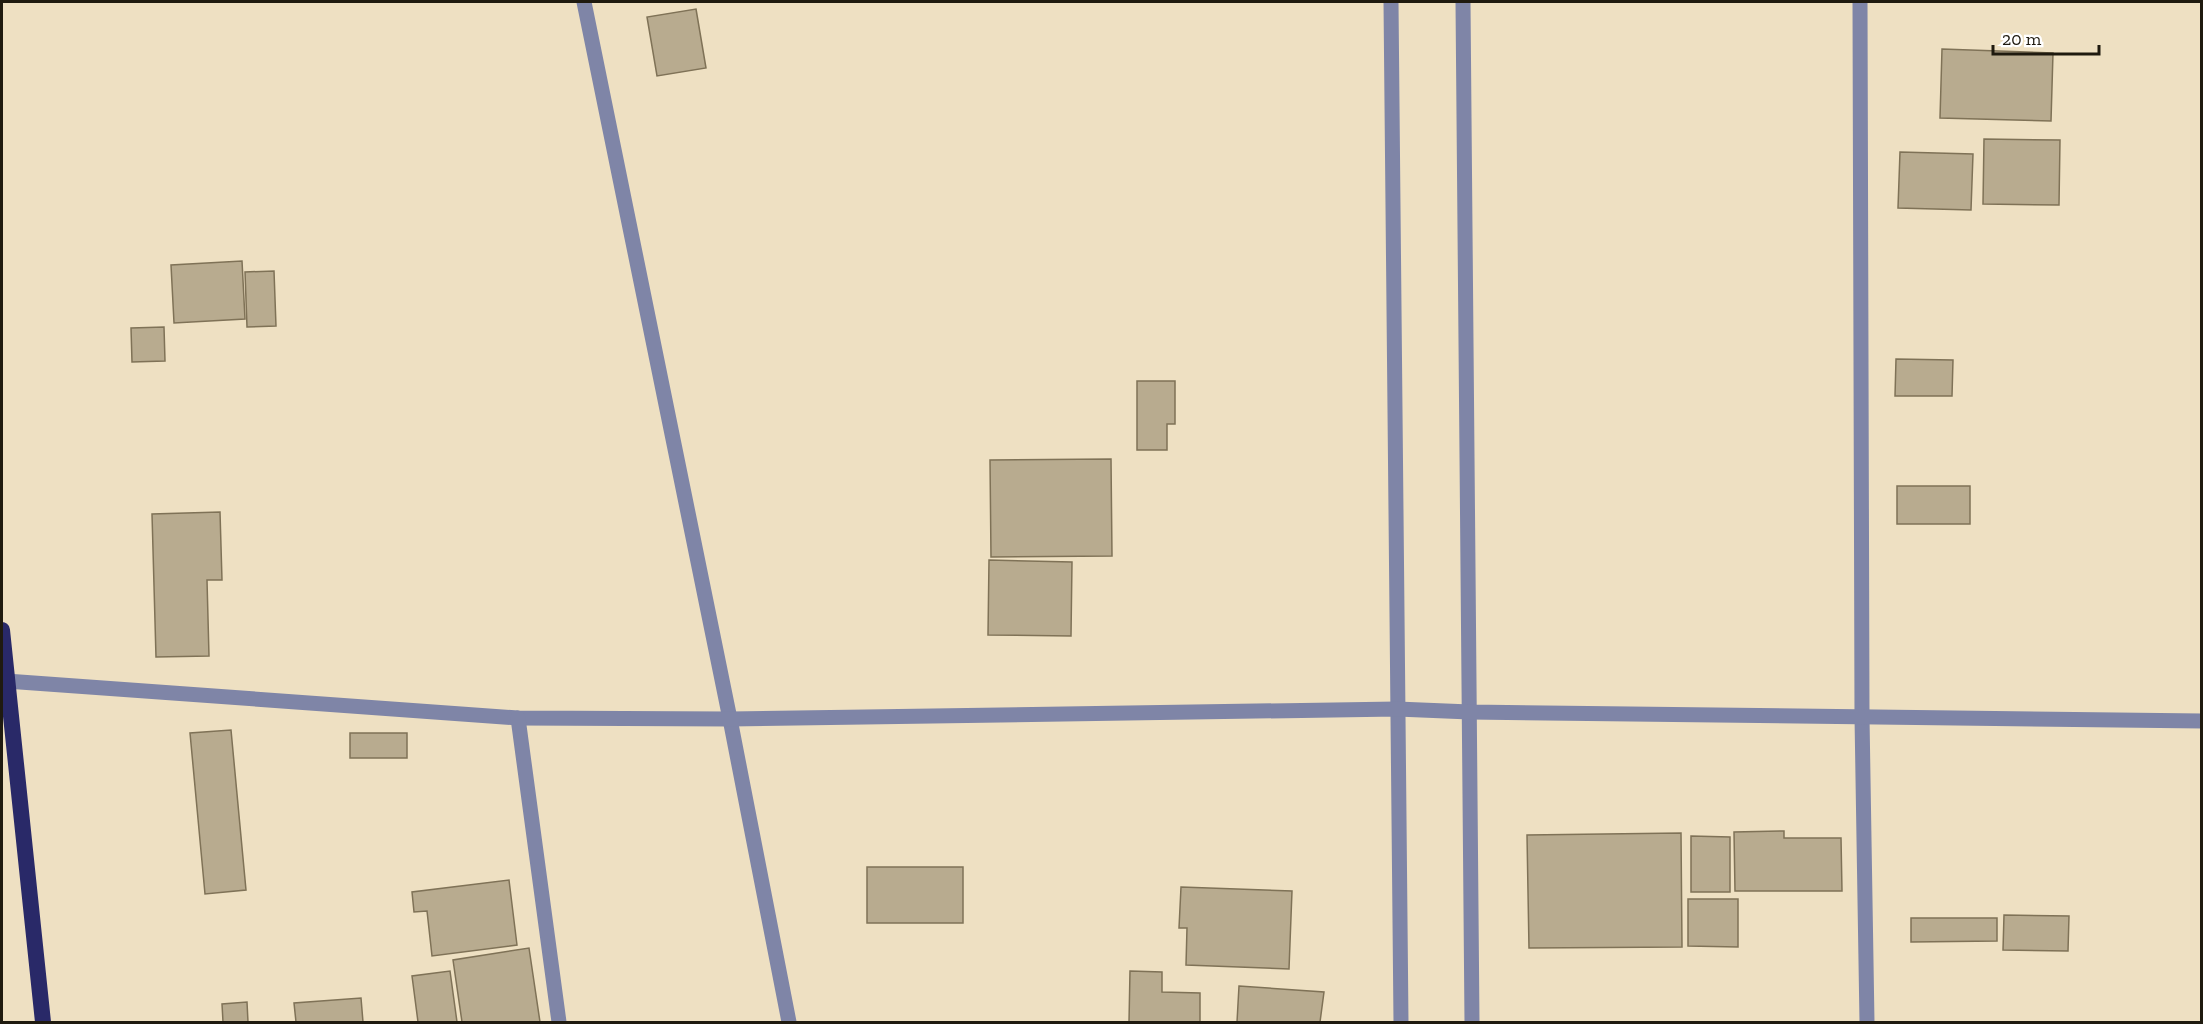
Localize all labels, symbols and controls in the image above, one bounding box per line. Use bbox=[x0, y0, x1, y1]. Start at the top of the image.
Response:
scale bar bbox=[1993, 18, 2100, 56]
text: 20 m bbox=[2002, 28, 2042, 50]

